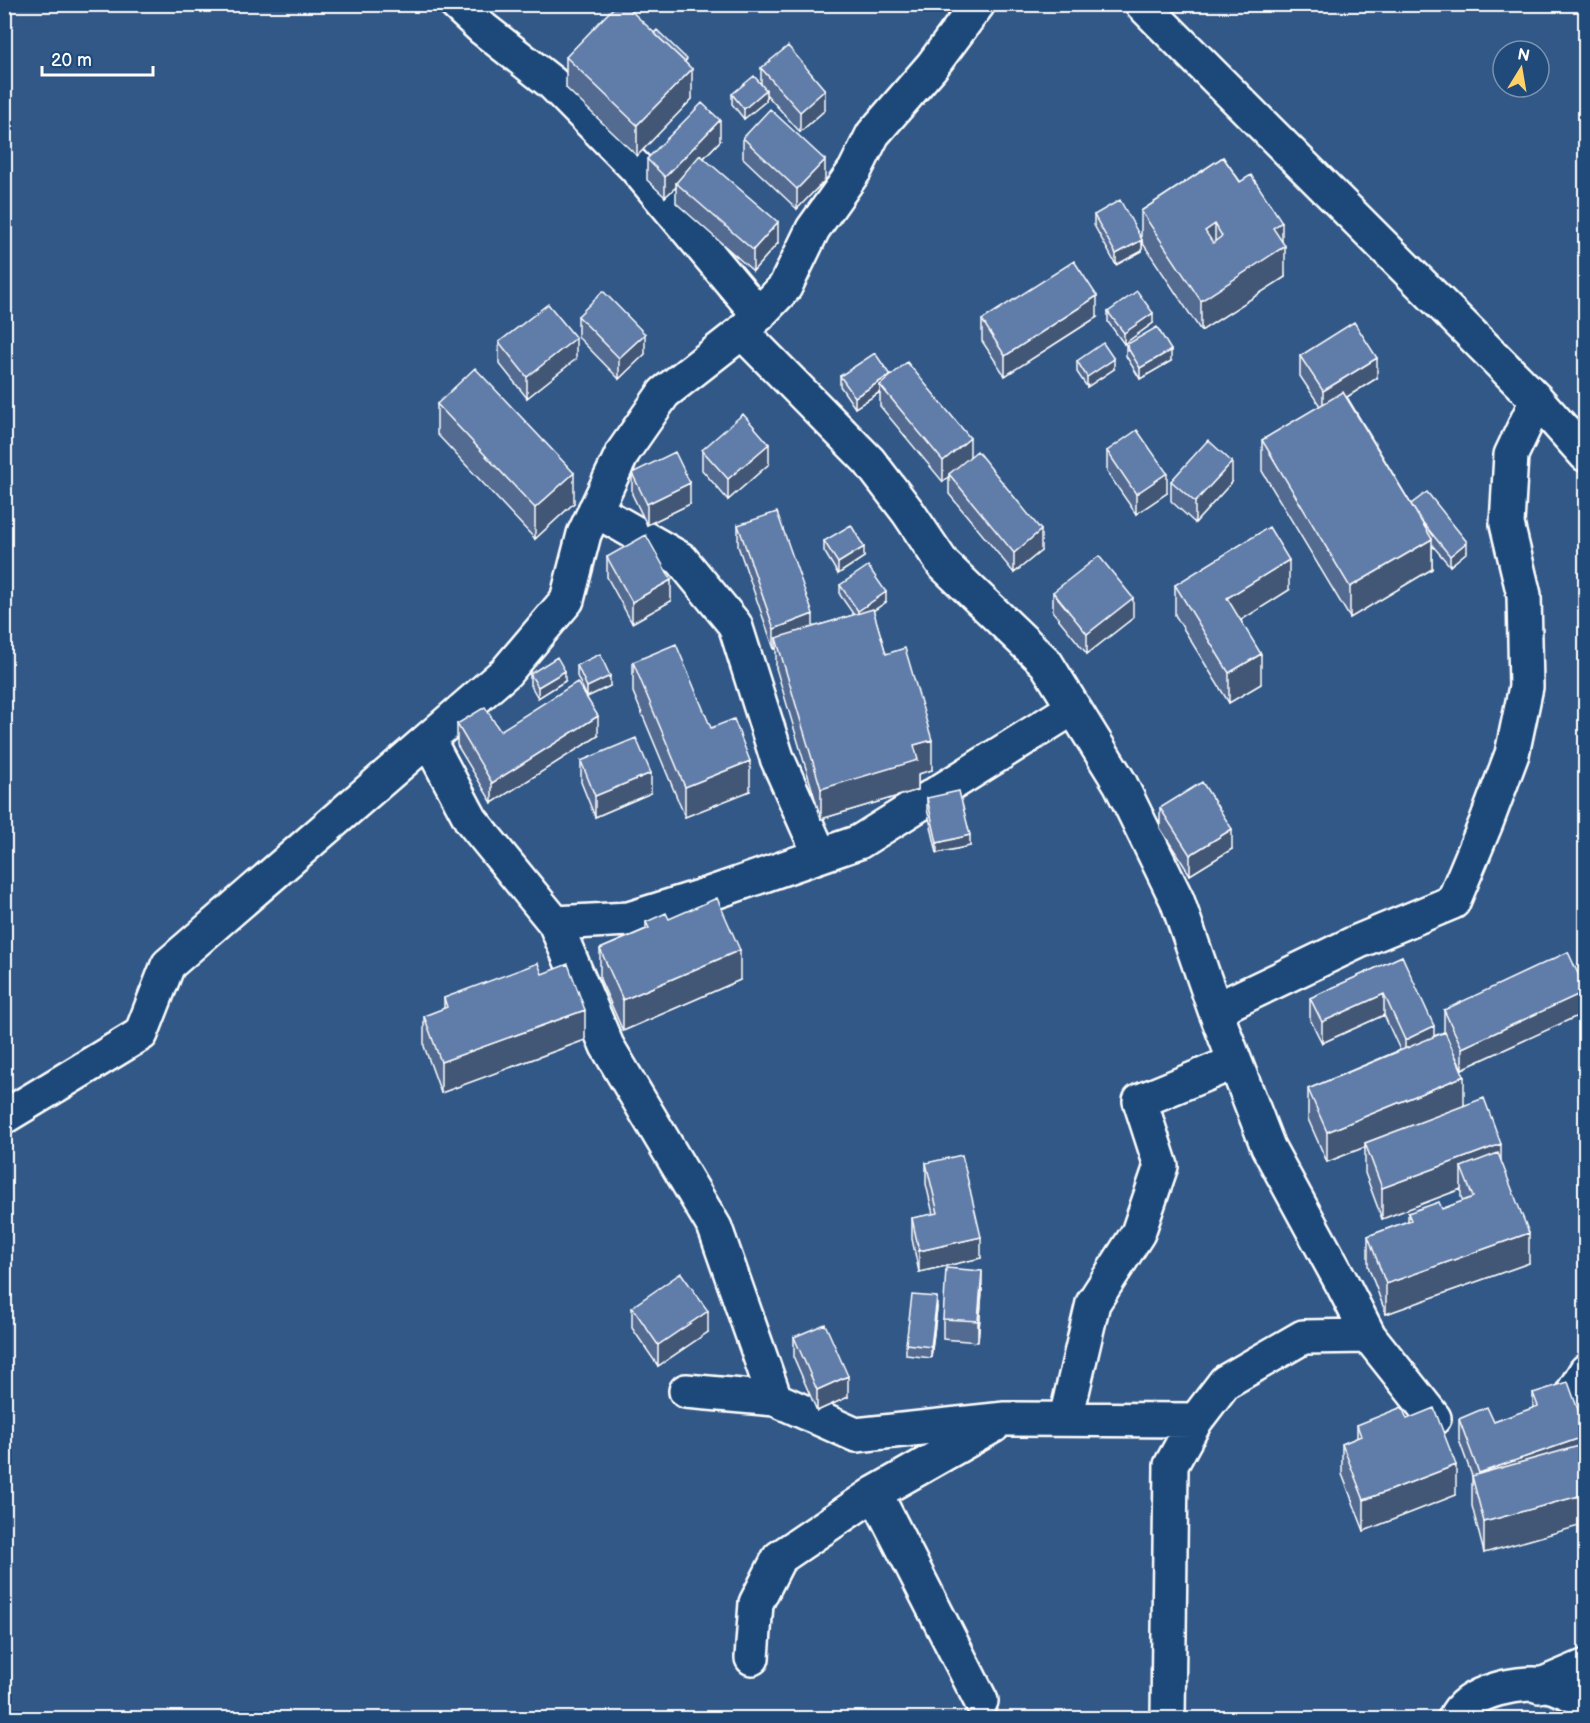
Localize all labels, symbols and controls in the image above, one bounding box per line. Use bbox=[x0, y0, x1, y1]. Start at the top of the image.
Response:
scale bar bbox=[42, 39, 153, 77]
north arrow bbox=[1491, 39, 1551, 99]
text: N bbox=[1516, 45, 1531, 66]
text: 20 m bbox=[51, 50, 92, 71]

